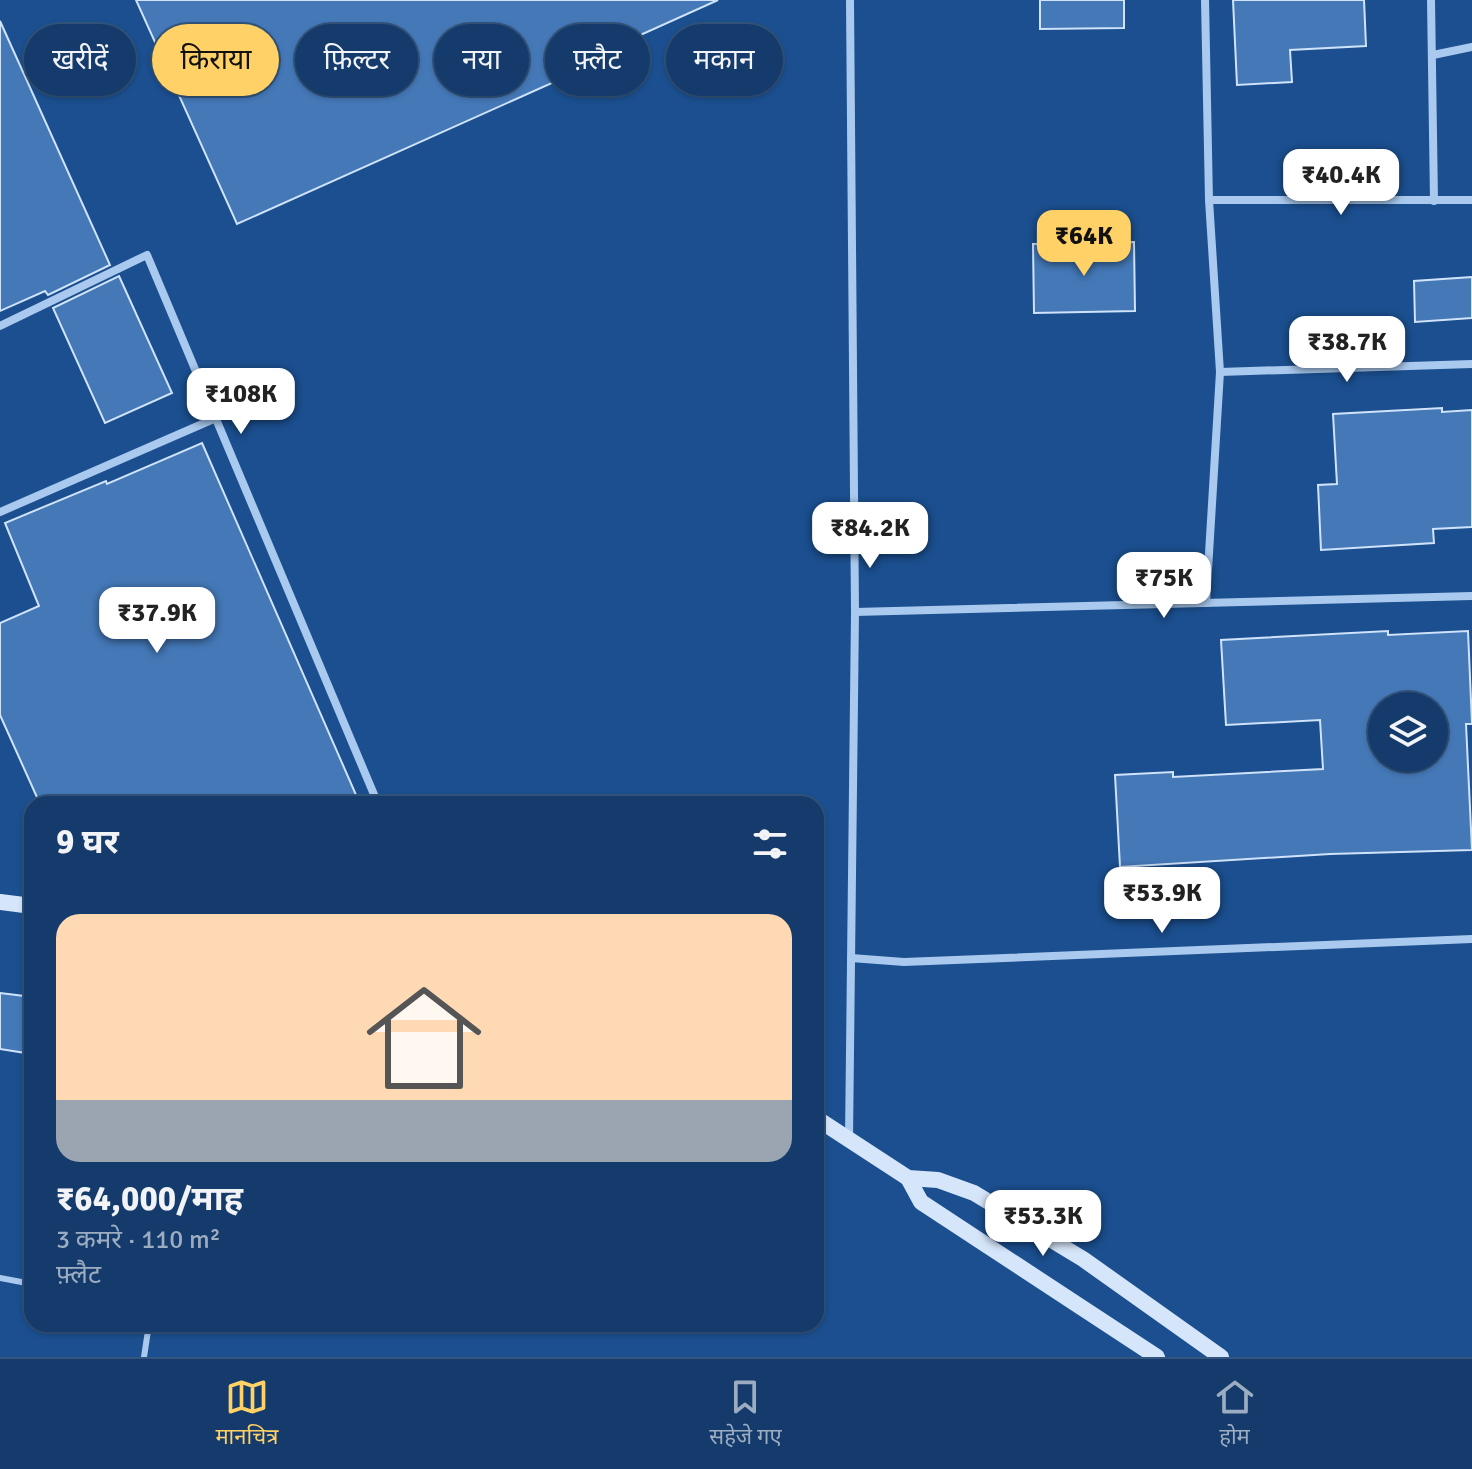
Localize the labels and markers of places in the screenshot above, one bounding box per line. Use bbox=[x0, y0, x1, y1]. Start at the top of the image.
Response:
pin: ₹40.4K bbox=[1276, 149, 1406, 217]
pin: ₹64K bbox=[1037, 210, 1131, 278]
pin: ₹38.7K bbox=[1282, 316, 1412, 384]
pin: ₹108K bbox=[185, 368, 297, 436]
pin: ₹84.2K bbox=[805, 502, 935, 570]
pin: ₹75K bbox=[1117, 552, 1211, 620]
pin: ₹37.9K bbox=[92, 587, 222, 655]
pin: ₹53.9K bbox=[1097, 867, 1227, 935]
pin: ₹53.3K bbox=[978, 1190, 1108, 1258]

